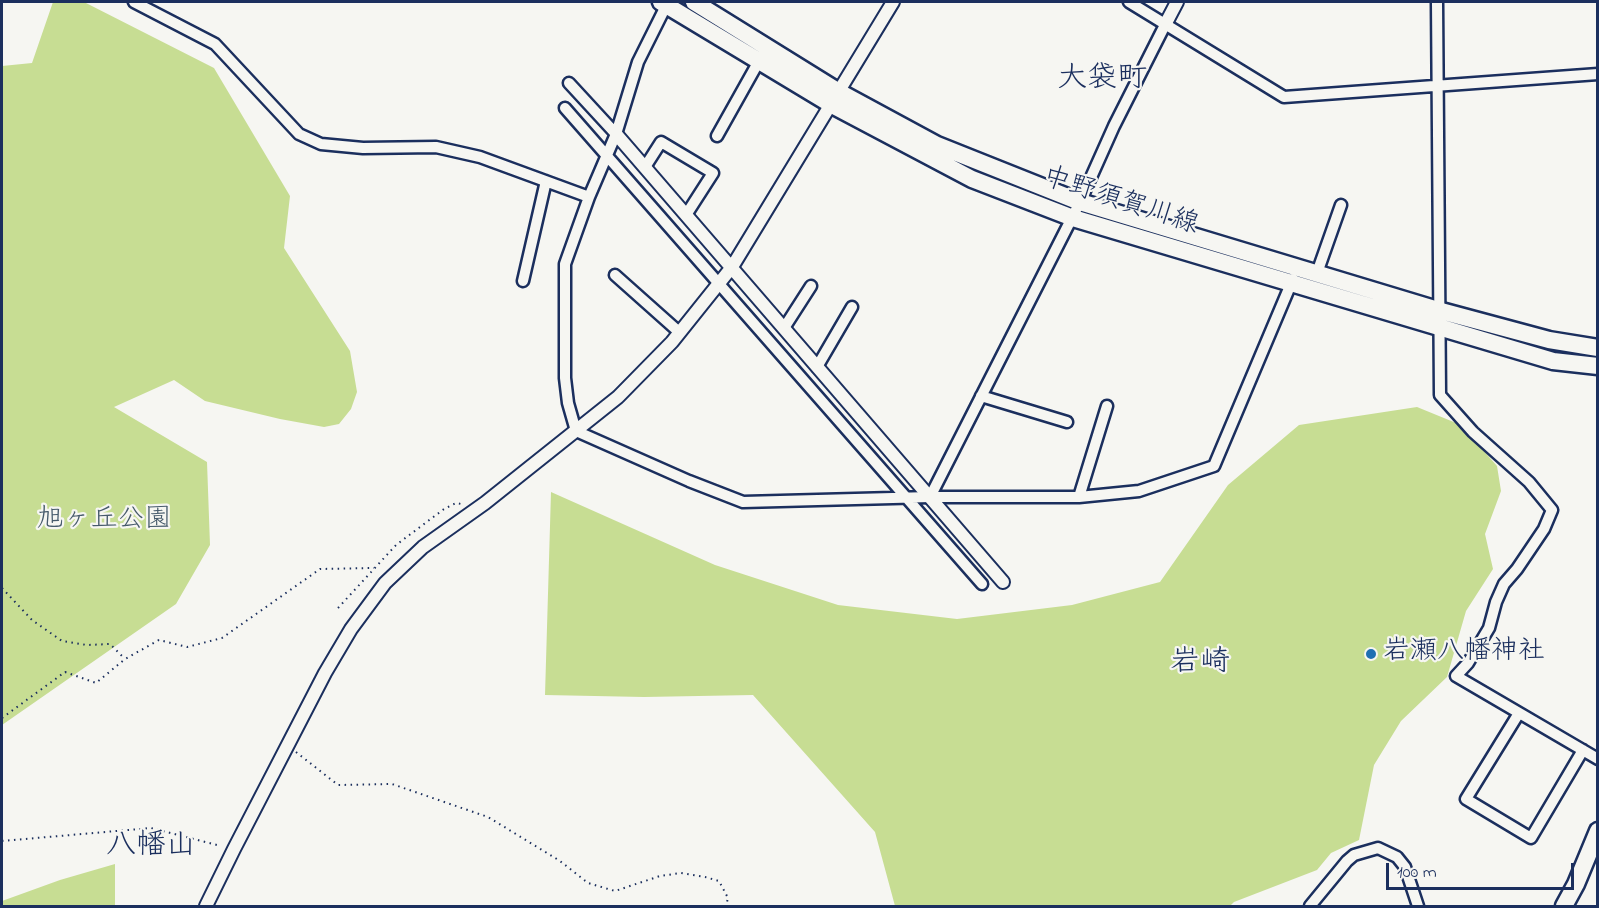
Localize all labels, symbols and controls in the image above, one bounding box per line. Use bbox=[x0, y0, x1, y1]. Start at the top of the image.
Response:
district label: 大袋町 bbox=[1057, 63, 1147, 99]
street label: 中野須賀川線 bbox=[1038, 163, 1202, 243]
park label: 旭ヶ丘公園 bbox=[37, 506, 171, 538]
place label: 岩瀬八幡神社 bbox=[1383, 638, 1545, 670]
district label: 岩崎 bbox=[1170, 647, 1230, 683]
marker: 岩瀬八幡神社 bbox=[1364, 647, 1378, 661]
district label: 八幡山 bbox=[106, 830, 196, 866]
scale bar bbox=[1389, 851, 1576, 889]
text: 100 m bbox=[1397, 860, 1437, 886]

